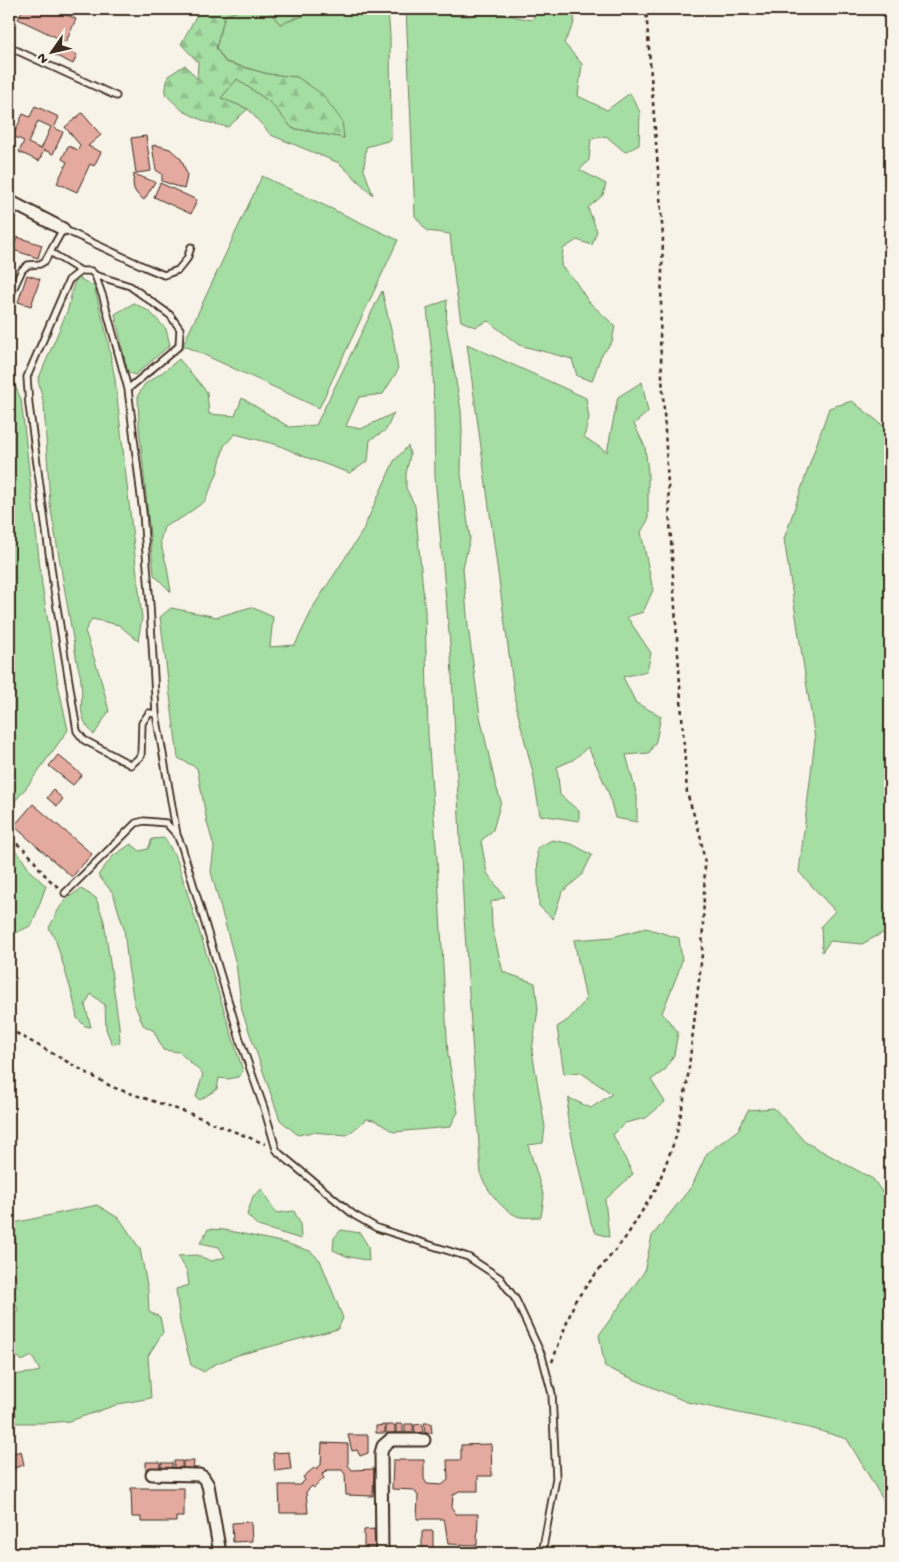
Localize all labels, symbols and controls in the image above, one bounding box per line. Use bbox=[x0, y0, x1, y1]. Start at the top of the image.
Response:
north arrow bbox=[28, 28, 78, 78]
text: N bbox=[34, 49, 53, 66]

